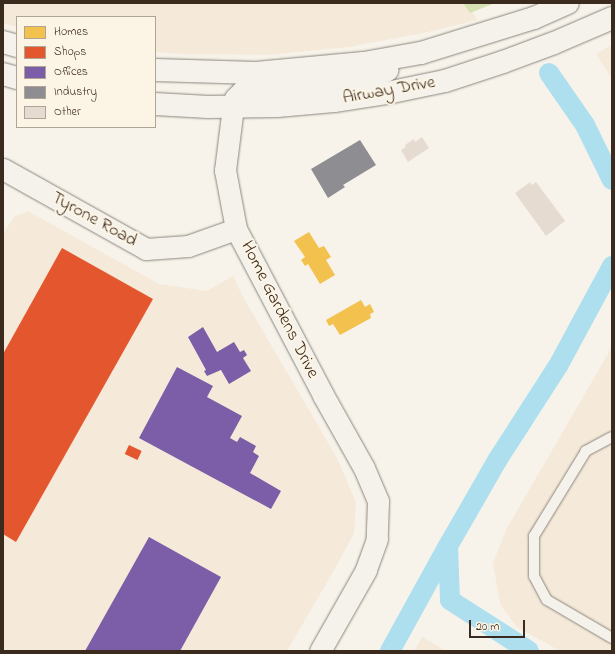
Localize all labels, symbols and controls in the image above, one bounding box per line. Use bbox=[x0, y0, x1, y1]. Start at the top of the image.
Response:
legend bbox=[16, 16, 156, 128]
text: Homes bbox=[54, 23, 88, 41]
text: Shops bbox=[54, 43, 86, 61]
text: Offices bbox=[54, 63, 88, 81]
street label: Airway Drive bbox=[341, 72, 437, 110]
text: Industry bbox=[54, 83, 97, 101]
text: Other bbox=[54, 103, 81, 121]
street label: Tyrone Road bbox=[47, 188, 141, 252]
street label: Home Gardens Drive bbox=[235, 238, 323, 382]
scale bar bbox=[471, 612, 527, 638]
text: 20 m bbox=[476, 618, 499, 636]

